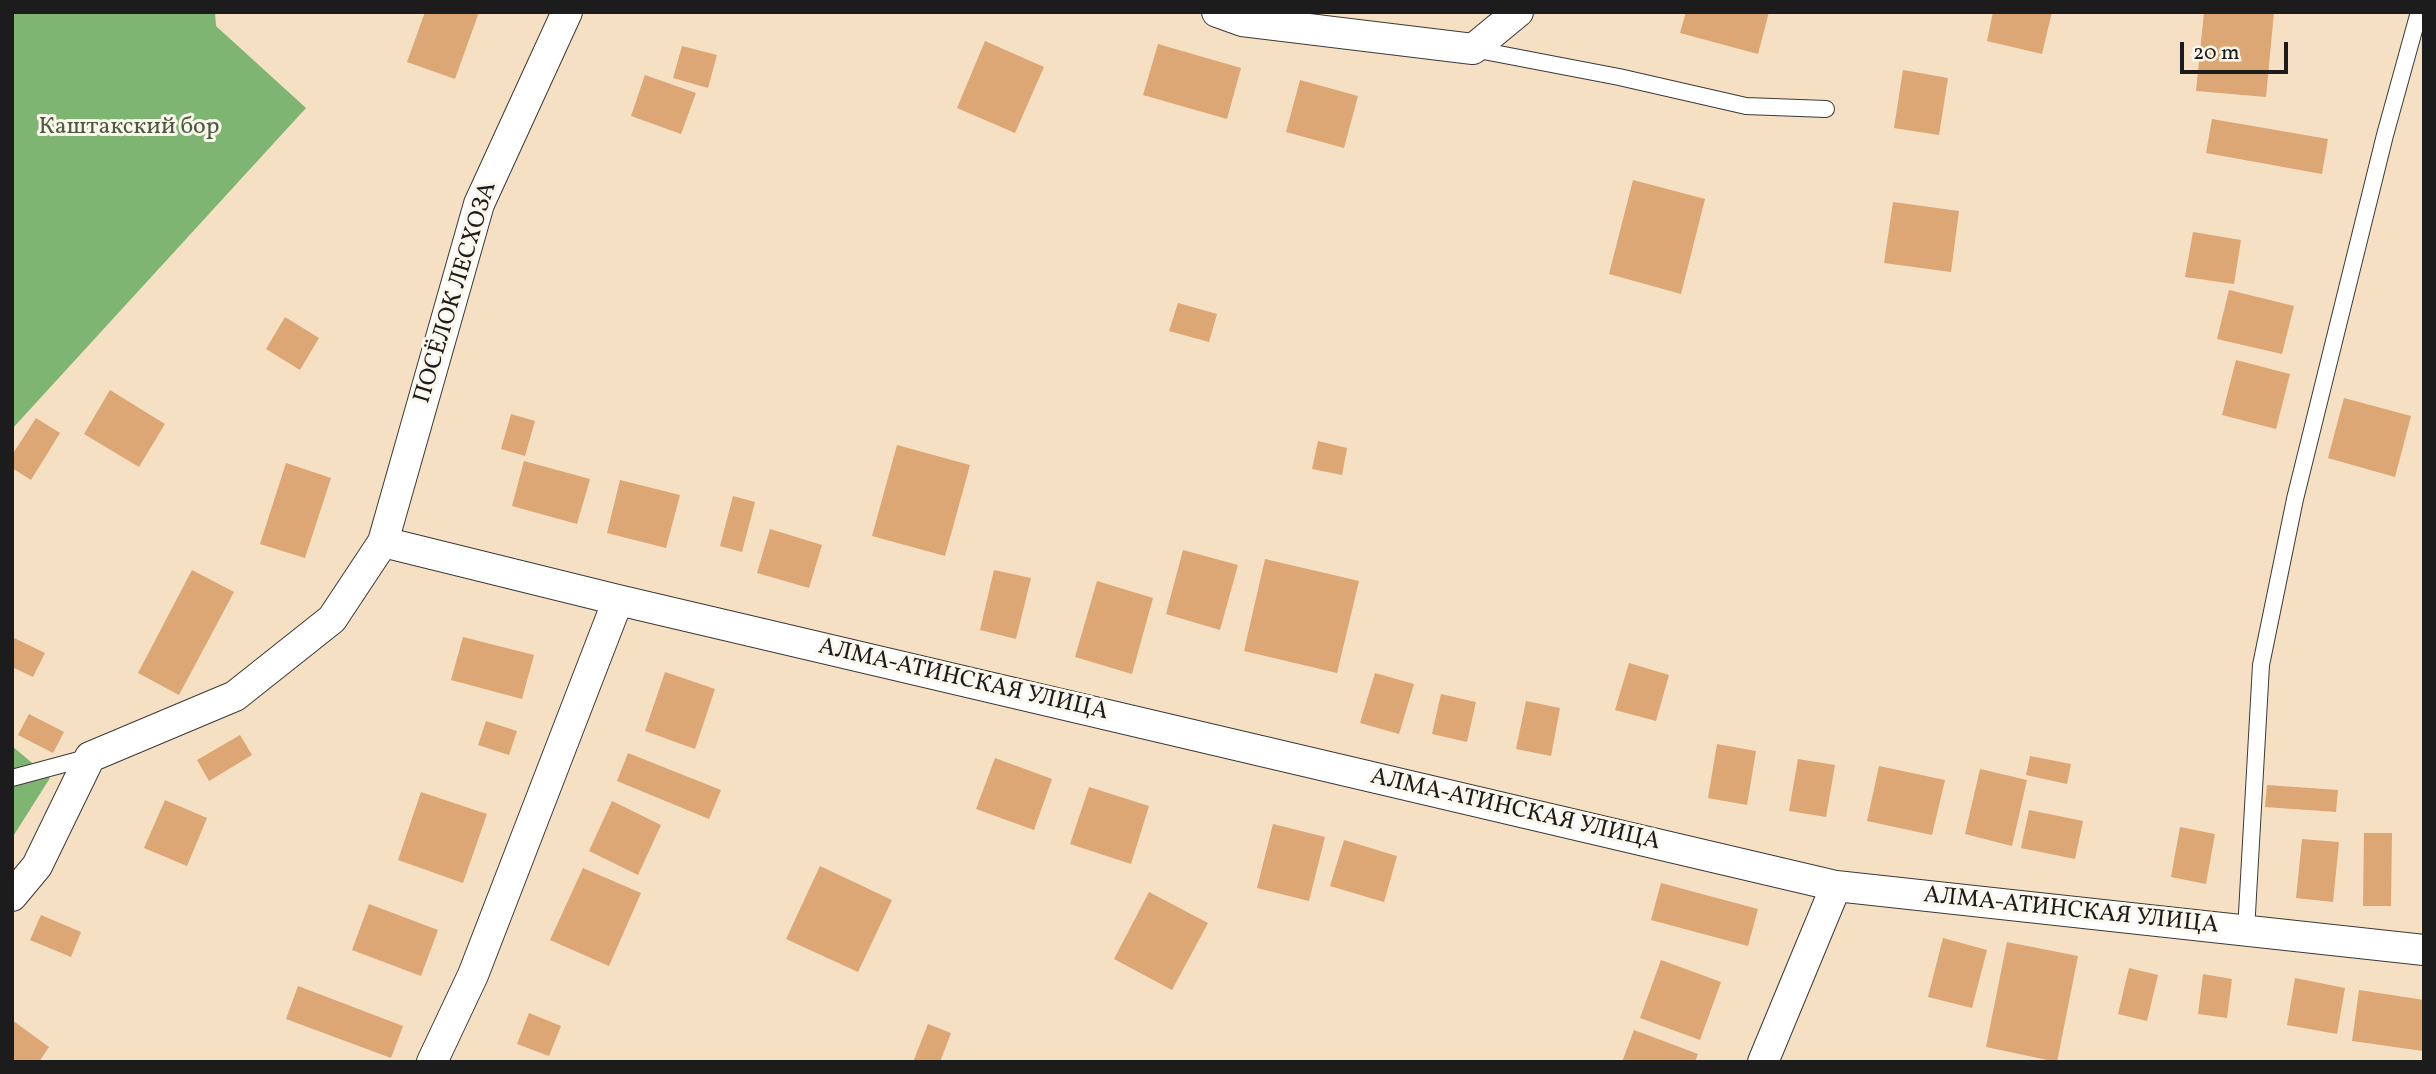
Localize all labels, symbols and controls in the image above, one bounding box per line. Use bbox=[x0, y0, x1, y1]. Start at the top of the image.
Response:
scale bar bbox=[2184, 28, 2292, 72]
text: 20 m bbox=[2193, 39, 2239, 68]
park label: Каштакский бор bbox=[38, 115, 220, 143]
street label: ПОСЁЛОК ЛЕСХОЗА bbox=[410, 179, 504, 407]
street label: АЛМА-АТИНСКАЯ УЛИЦА bbox=[815, 634, 1111, 728]
street label: АЛМА-АТИНСКАЯ УЛИЦА bbox=[1367, 764, 1663, 858]
street label: АЛМА-АТИНСКАЯ УЛИЦА bbox=[1922, 882, 2220, 942]

